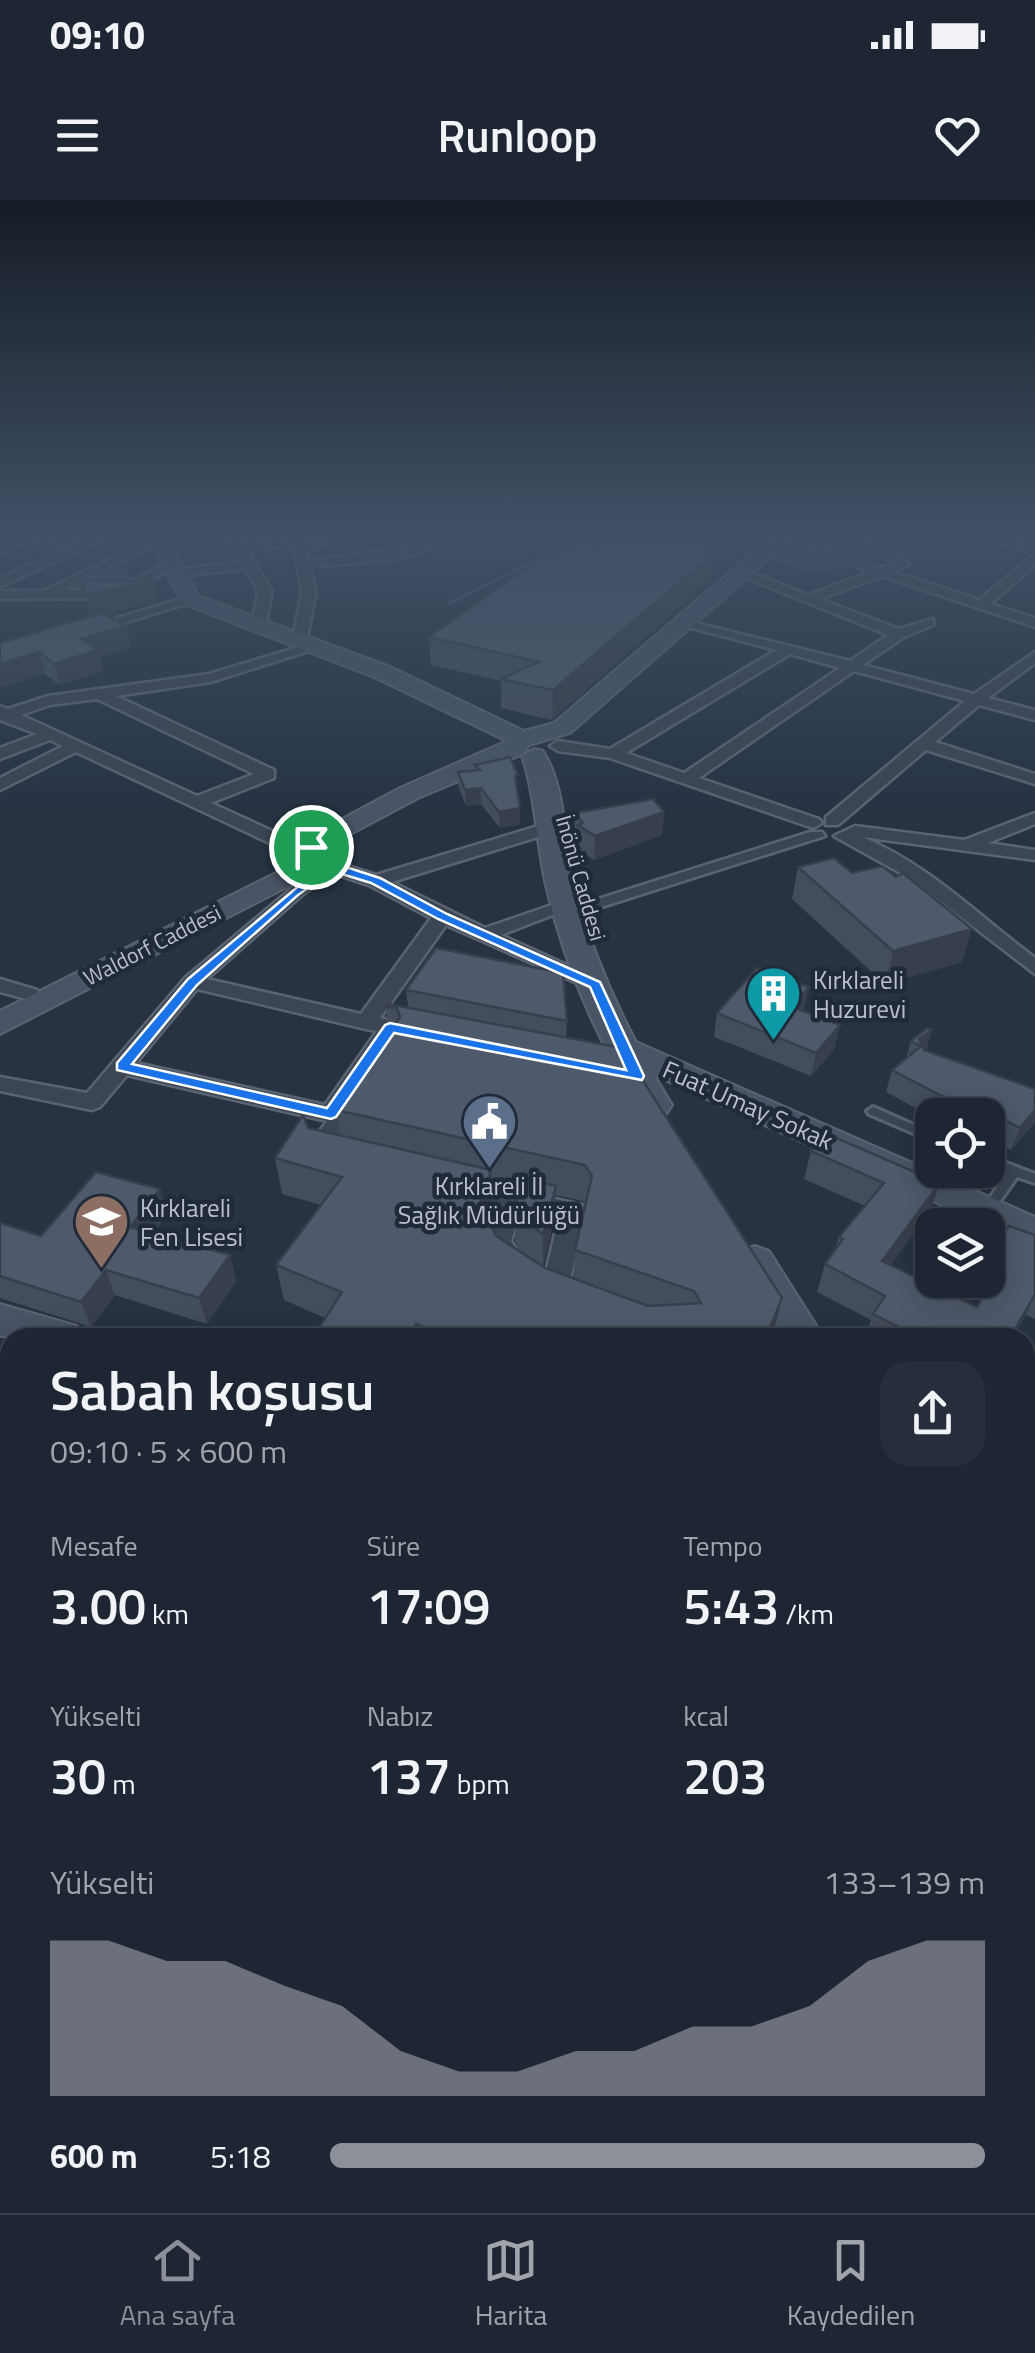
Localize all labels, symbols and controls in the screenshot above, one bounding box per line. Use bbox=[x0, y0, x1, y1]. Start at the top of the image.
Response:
text: 09:10 bbox=[50, 6, 145, 64]
text: Runloop bbox=[437, 101, 598, 169]
icon: menu bbox=[50, 108, 105, 163]
icon: heart bbox=[930, 108, 985, 163]
pin bbox=[269, 805, 354, 890]
street label: İnönü Caddesi bbox=[547, 811, 615, 945]
icon: arrive bbox=[284, 820, 339, 875]
street label: Waldorf Caddesi bbox=[77, 896, 227, 994]
place label: Kırklareli Huzurevi bbox=[813, 961, 906, 1028]
building icon: Kırklareli Huzurevi bbox=[744, 964, 804, 1043]
street label: Fuat Umay Sokak bbox=[657, 1050, 839, 1160]
public building icon: Kırklareli İl Sağlık Müdürlüğü bbox=[459, 1092, 519, 1171]
map controls bbox=[915, 1098, 1005, 1298]
button: locate bbox=[915, 1098, 1005, 1188]
place label: Kırklareli İl Sağlık Müdürlüğü bbox=[398, 1167, 580, 1234]
place label: Kırklareli Fen Lisesi bbox=[140, 1189, 243, 1256]
school or university icon: Kırklareli Fen Lisesi bbox=[71, 1192, 131, 1271]
button: layers bbox=[915, 1208, 1005, 1298]
text: Sabah koşusu bbox=[50, 1348, 375, 1431]
button: share bbox=[880, 1361, 985, 1466]
text: 09:10 · 5 × 600 m bbox=[50, 1427, 287, 1475]
text: Mesafe bbox=[50, 1524, 138, 1567]
text: Süre bbox=[367, 1524, 420, 1567]
text: Tempo bbox=[683, 1524, 763, 1567]
text: 3.00 bbox=[50, 1567, 146, 1643]
text: 17:09 bbox=[367, 1567, 491, 1643]
text: 5:43 bbox=[683, 1567, 779, 1643]
text: km bbox=[146, 1592, 189, 1635]
text: /km bbox=[779, 1592, 834, 1635]
text: Yükselti bbox=[50, 1694, 141, 1737]
text: Nabız bbox=[367, 1694, 433, 1737]
text: kcal bbox=[683, 1694, 729, 1737]
text: 30 bbox=[50, 1737, 106, 1813]
text: 137 bbox=[367, 1737, 451, 1813]
text: 203 bbox=[683, 1737, 767, 1813]
text: m bbox=[106, 1762, 136, 1805]
text: bpm bbox=[451, 1762, 510, 1805]
text: Yükselti bbox=[50, 1858, 154, 1906]
text: 133–139 m bbox=[823, 1858, 985, 1906]
text: 600 m bbox=[50, 2132, 138, 2180]
text: 5:18 bbox=[210, 2132, 271, 2180]
tab: Ana sayfa bbox=[120, 2233, 235, 2336]
tab: Harita bbox=[475, 2233, 547, 2336]
tab: Kaydedilen bbox=[787, 2233, 915, 2336]

